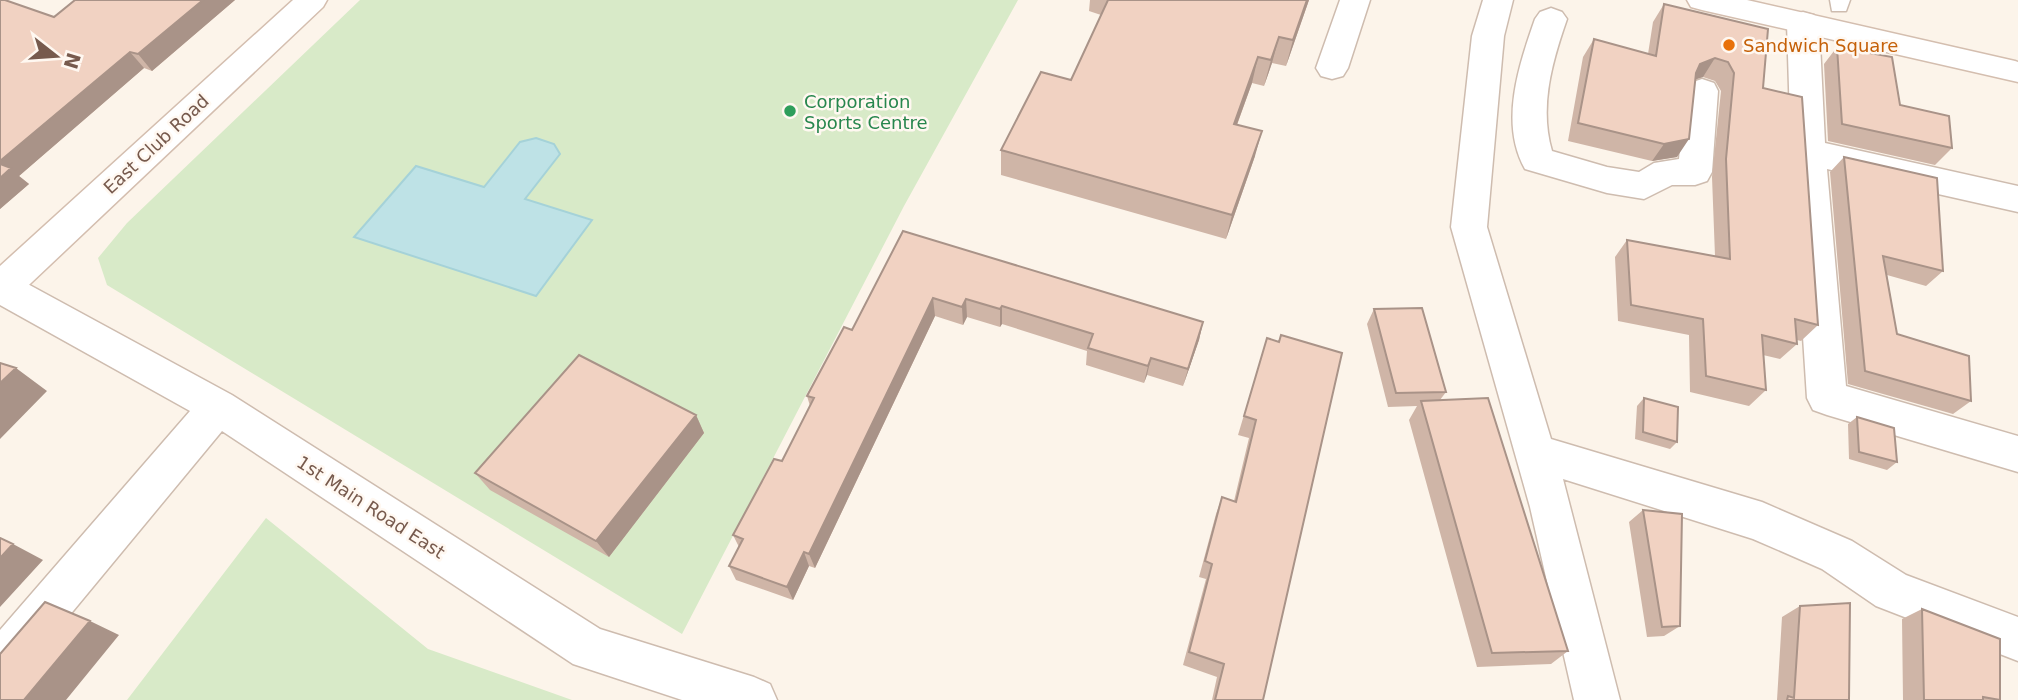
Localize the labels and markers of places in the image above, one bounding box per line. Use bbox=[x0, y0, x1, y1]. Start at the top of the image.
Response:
place label: Sandwich Square bbox=[1743, 35, 1898, 56]
marker: Sandwich Square bbox=[1721, 37, 1737, 53]
place label: Corporation Sports Centre bbox=[804, 91, 928, 133]
marker: Corporation Sports Centre bbox=[782, 103, 798, 119]

